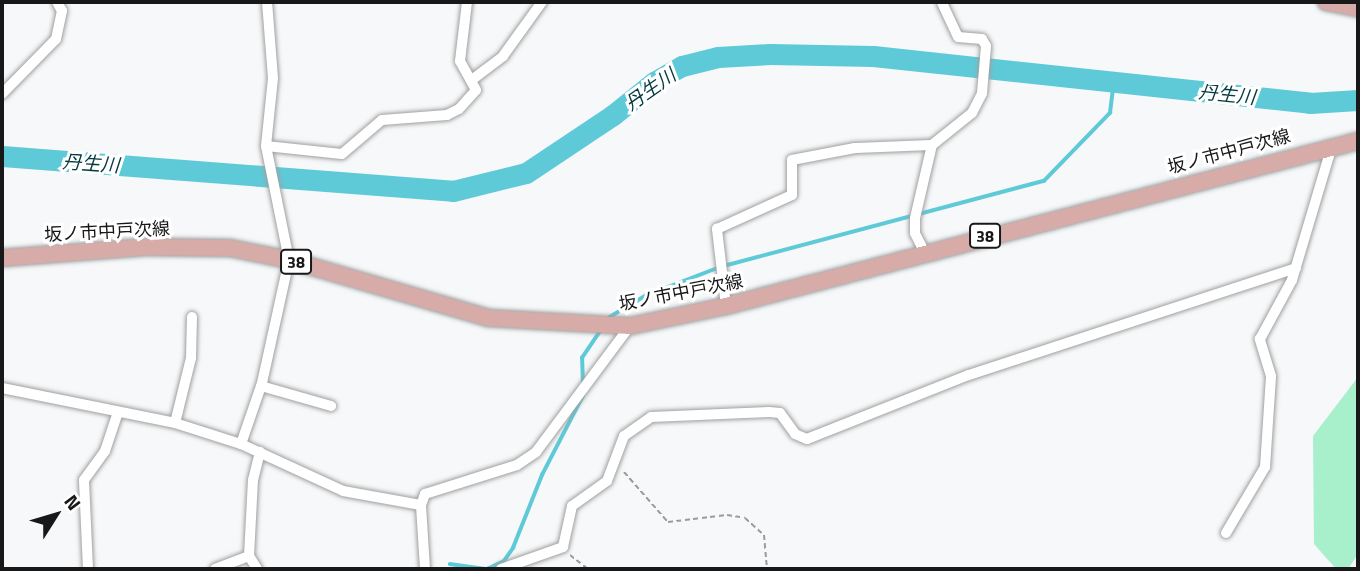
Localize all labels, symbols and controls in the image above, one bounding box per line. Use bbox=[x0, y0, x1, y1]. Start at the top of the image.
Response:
water label: 丹生川 bbox=[620, 63, 680, 115]
water label: 丹生川 bbox=[1197, 80, 1257, 108]
street label: 坂ノ市中戸次線 bbox=[1165, 125, 1293, 179]
water label: 丹生川 bbox=[62, 150, 120, 176]
street label: 坂ノ市中戸次線 bbox=[44, 218, 170, 246]
road number: 38 bbox=[968, 224, 1002, 248]
road number: 38 bbox=[278, 250, 314, 274]
street label: 坂ノ市中戸次線 bbox=[617, 270, 745, 316]
north arrow bbox=[21, 480, 91, 550]
text: N bbox=[58, 488, 89, 516]

